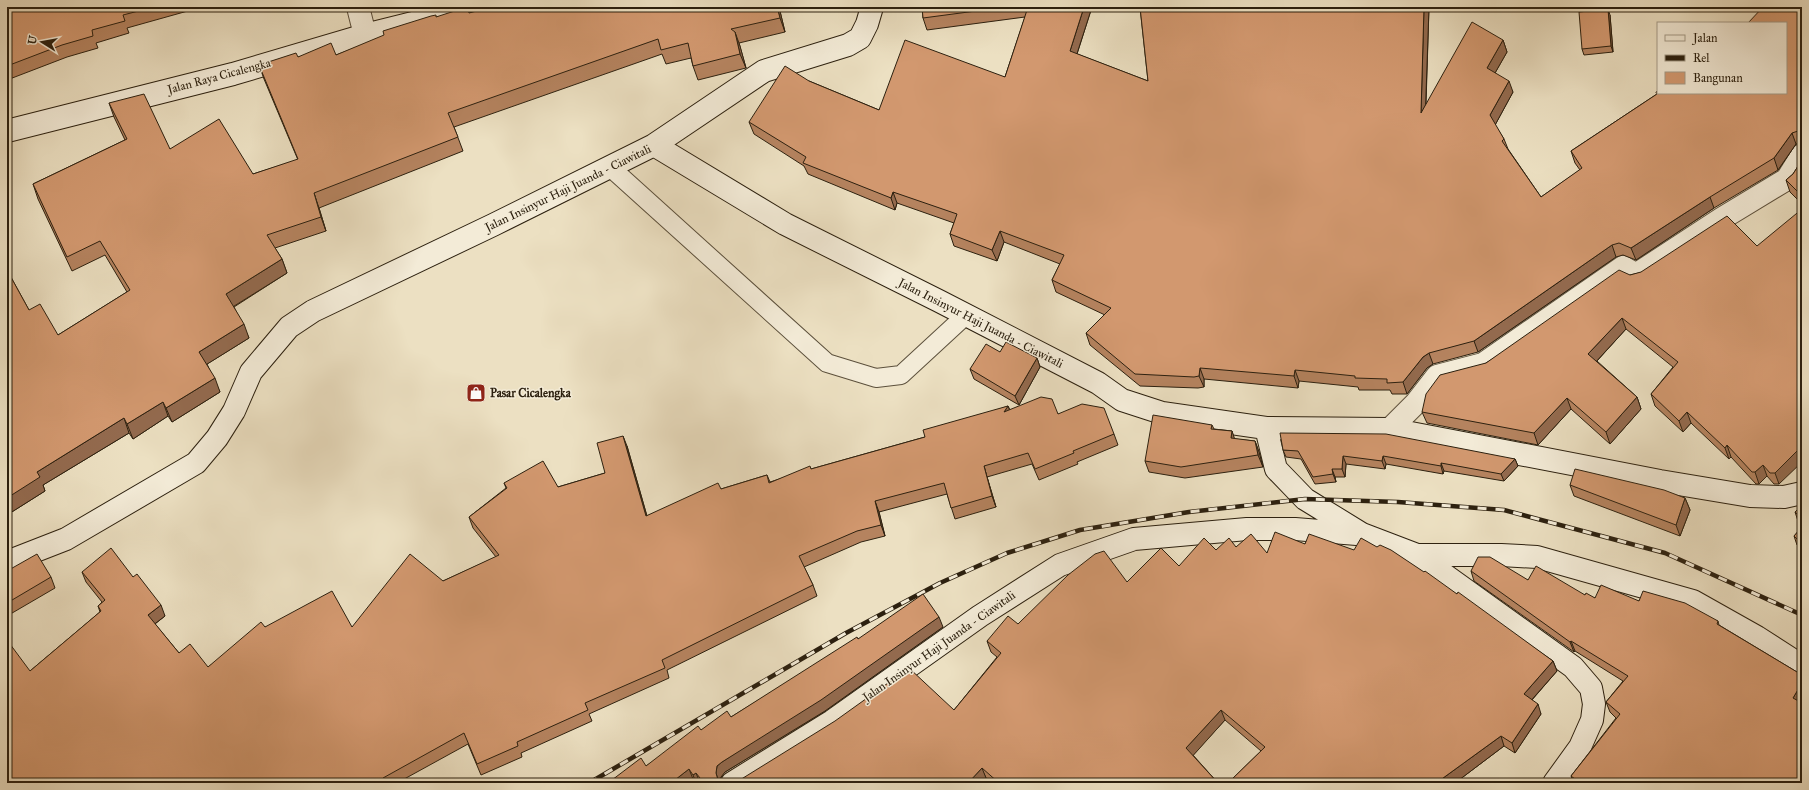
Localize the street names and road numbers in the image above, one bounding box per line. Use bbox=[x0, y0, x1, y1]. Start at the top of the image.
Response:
street label: Jalan Raya Cicalengka bbox=[164, 55, 273, 98]
street label: Jalan Insinyur Haji Juanda - Ciawitali bbox=[481, 141, 654, 236]
street label: Jalan Insinyur Haji Juanda - Ciawitali bbox=[894, 274, 1066, 372]
street label: Jalan Insinyur Haji Juanda - Ciawitali bbox=[858, 587, 1019, 706]

